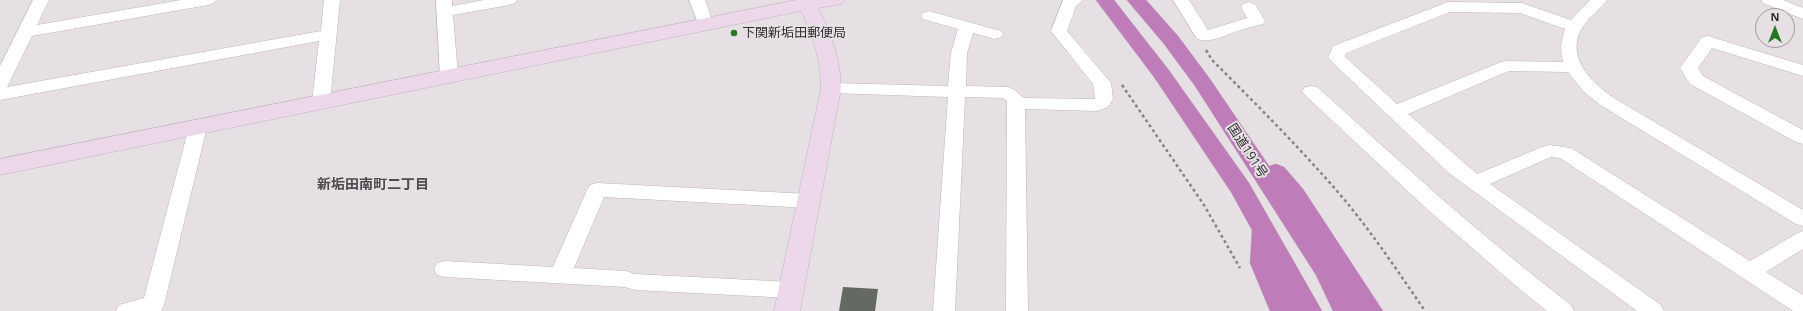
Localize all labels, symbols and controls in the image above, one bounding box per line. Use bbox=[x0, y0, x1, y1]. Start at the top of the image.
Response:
north arrow bbox=[1755, 8, 1795, 48]
text: N bbox=[1771, 9, 1779, 24]
place label: 下関新垢田郵便局 bbox=[742, 25, 846, 41]
marker: 下関新垢田郵便局 bbox=[729, 28, 739, 38]
street label: 国道191号 bbox=[1224, 121, 1270, 181]
district label: 新垢田南町二丁目 bbox=[317, 177, 429, 193]

